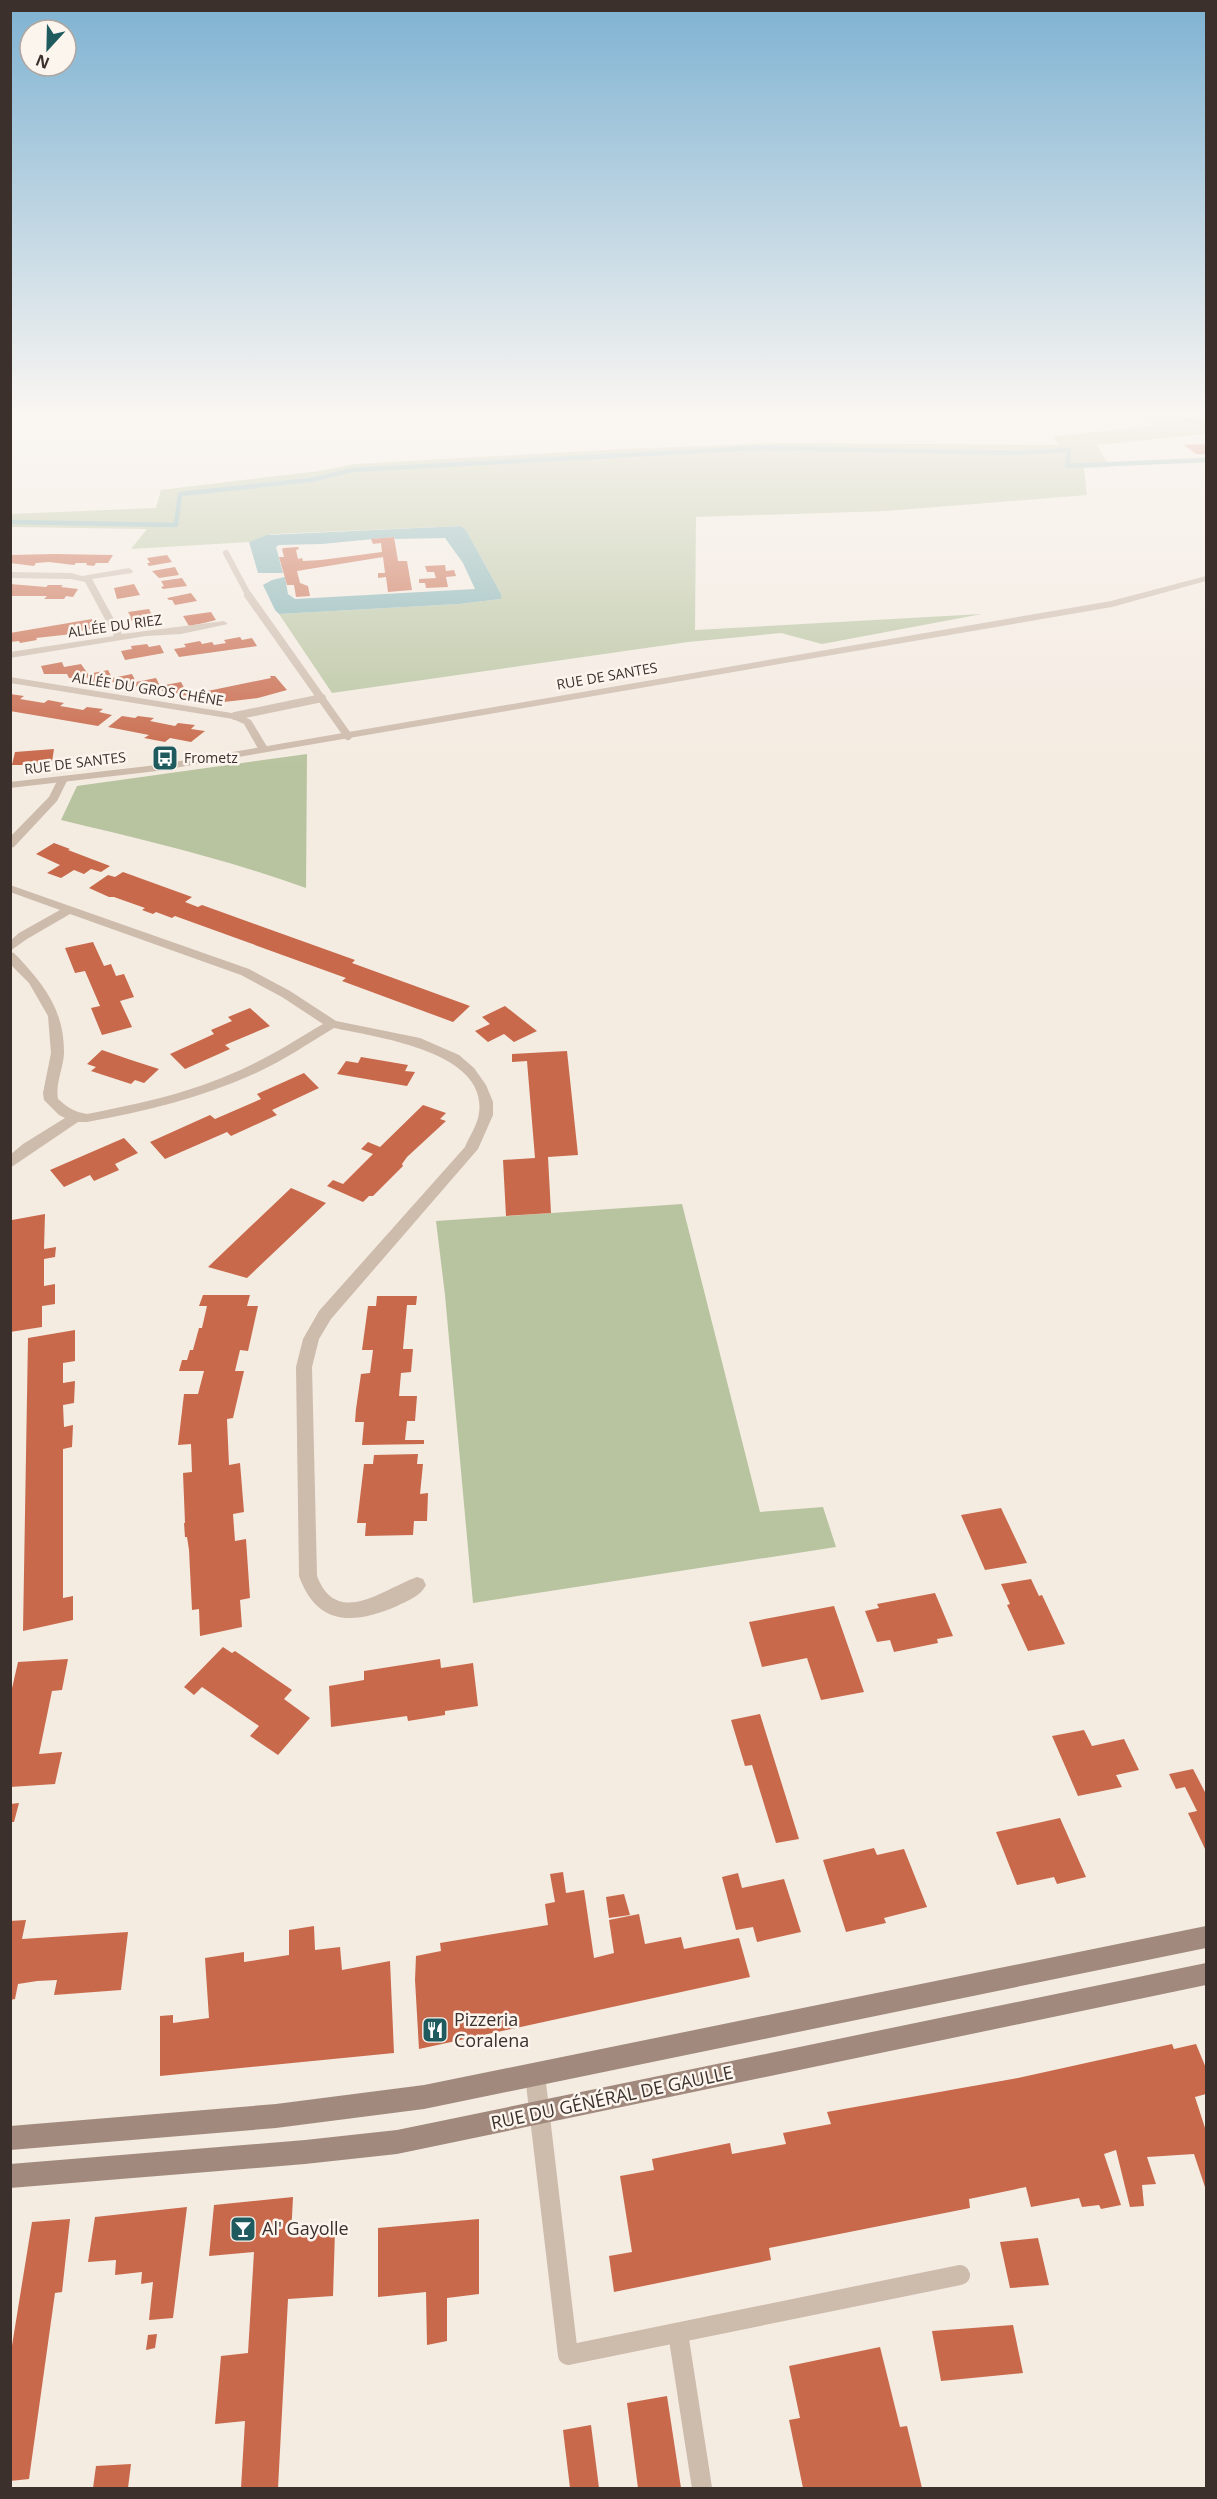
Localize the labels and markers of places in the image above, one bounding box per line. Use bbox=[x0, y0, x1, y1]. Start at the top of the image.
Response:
bus stop icon: Frometz bbox=[150, 743, 180, 773]
place label: Frometz bbox=[184, 748, 238, 767]
place label: Pizzeria Coralena bbox=[454, 2007, 529, 2052]
restaurant icon: Pizzeria Coralena bbox=[420, 2015, 450, 2045]
bar icon: Al' Gayolle bbox=[228, 2214, 258, 2244]
place label: Al' Gayolle bbox=[262, 2216, 349, 2240]

